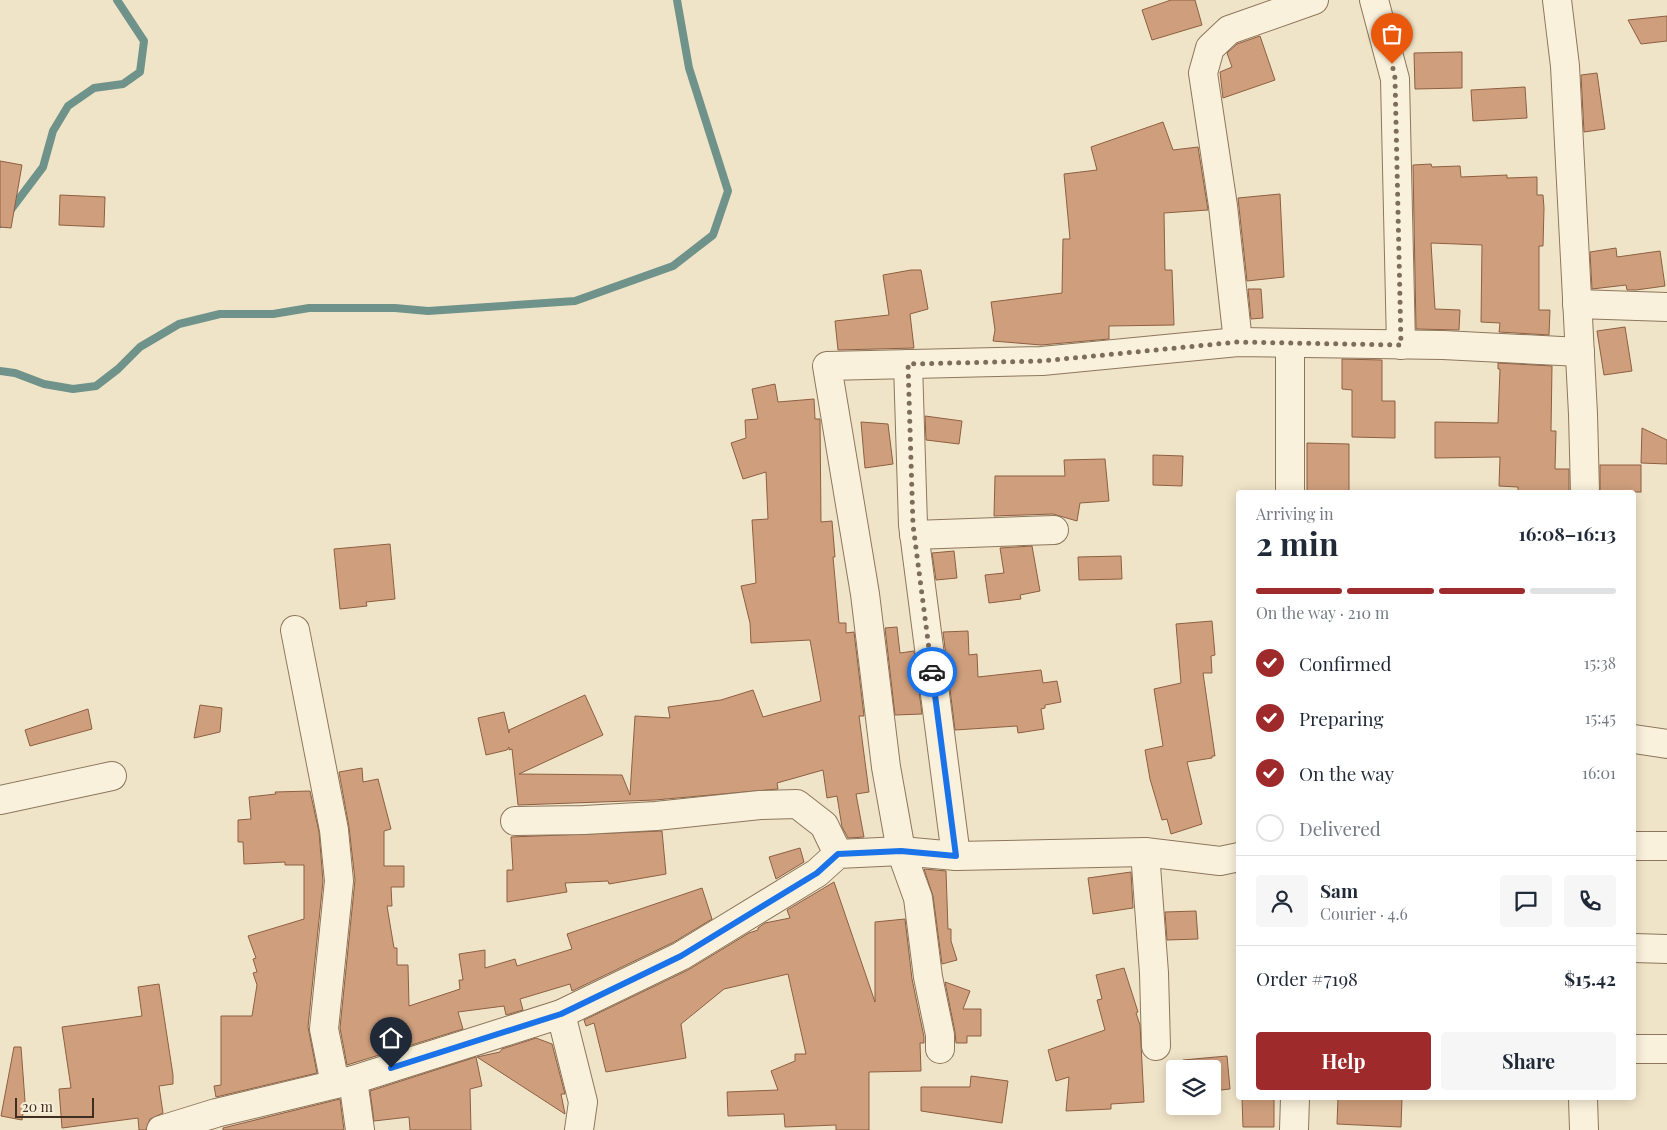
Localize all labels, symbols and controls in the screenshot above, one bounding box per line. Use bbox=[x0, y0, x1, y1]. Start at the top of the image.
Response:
pin bbox=[1371, 13, 1413, 64]
icon: bag bbox=[1378, 20, 1406, 48]
text: Arriving in bbox=[1256, 503, 1334, 524]
text: 16:08–16:13 bbox=[1518, 520, 1616, 546]
text: 2 min bbox=[1256, 521, 1339, 564]
text: On the way · 210 m bbox=[1256, 602, 1389, 623]
courier bbox=[907, 647, 957, 697]
icon: check bbox=[1256, 649, 1284, 677]
text: Confirmed bbox=[1299, 650, 1392, 676]
text: 15:38 bbox=[1584, 652, 1616, 673]
icon: car bbox=[918, 658, 946, 686]
icon: check bbox=[1256, 704, 1284, 732]
text: Preparing bbox=[1299, 705, 1384, 731]
text: 15:45 bbox=[1585, 707, 1616, 728]
icon: check bbox=[1256, 759, 1284, 787]
text: On the way bbox=[1299, 760, 1394, 786]
text: 16:01 bbox=[1582, 762, 1616, 783]
text: Delivered bbox=[1299, 815, 1381, 841]
button: person bbox=[1256, 875, 1308, 927]
button: chat bbox=[1500, 875, 1552, 927]
button: phone bbox=[1564, 875, 1616, 927]
text: Sam bbox=[1320, 877, 1358, 903]
text: Courier · 4.6 bbox=[1320, 903, 1408, 924]
text: Order #7198 bbox=[1256, 965, 1358, 991]
text: $15.42 bbox=[1564, 965, 1616, 991]
pin bbox=[370, 1017, 412, 1068]
icon: home bbox=[377, 1024, 405, 1052]
button: Help bbox=[1256, 1032, 1431, 1090]
button: Share bbox=[1441, 1032, 1616, 1090]
map controls bbox=[1166, 1060, 1221, 1115]
button: layers bbox=[1166, 1060, 1221, 1115]
scale bar bbox=[15, 1095, 94, 1118]
text: 20 m bbox=[22, 1097, 53, 1116]

